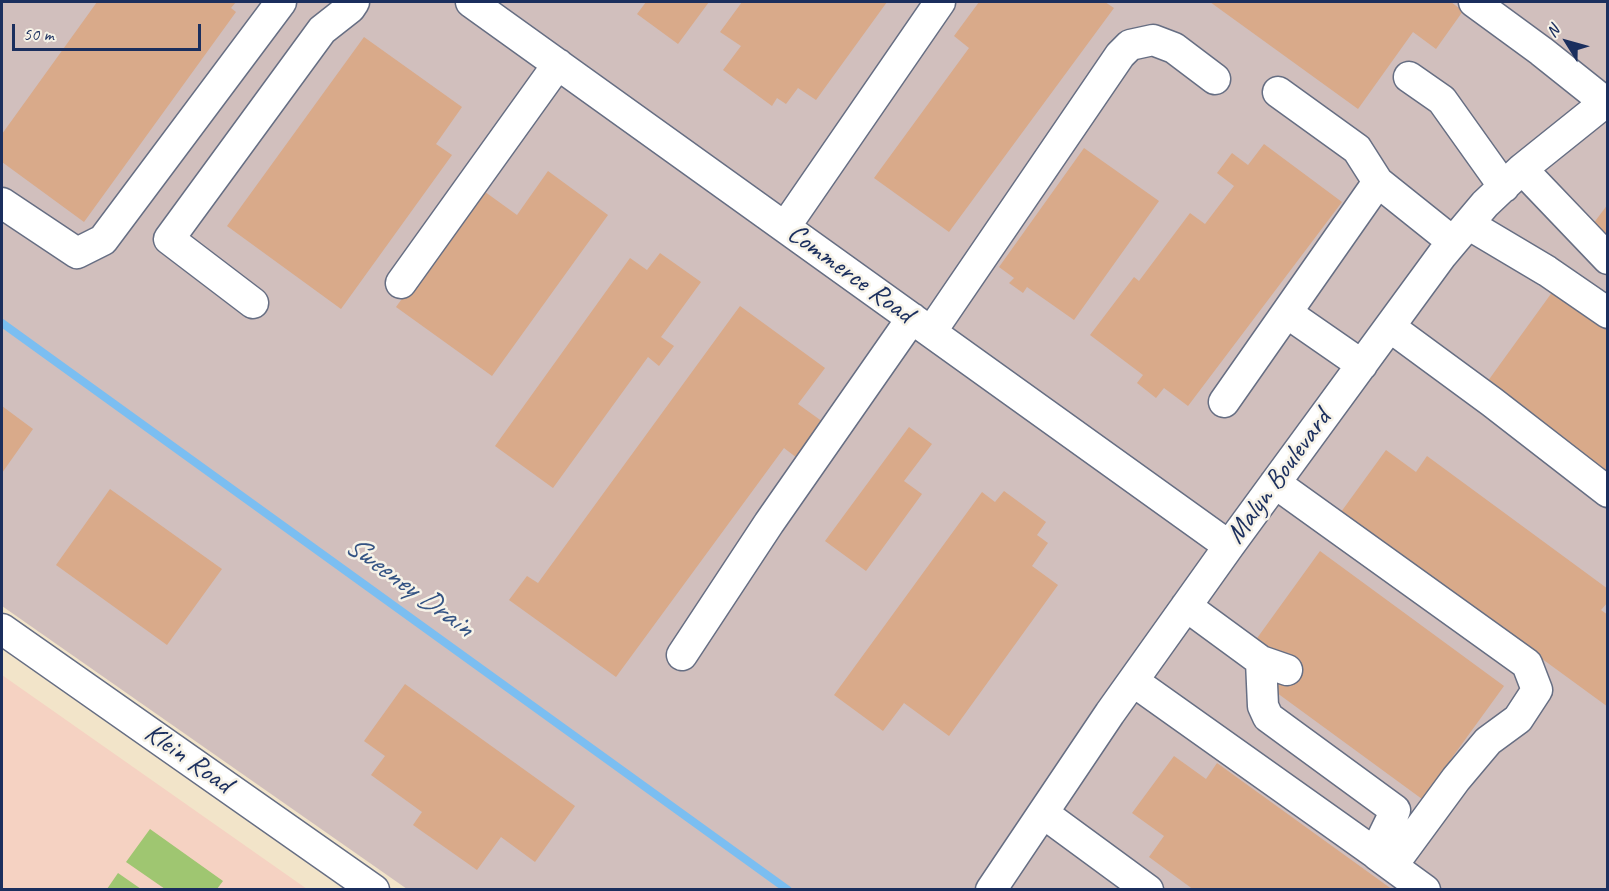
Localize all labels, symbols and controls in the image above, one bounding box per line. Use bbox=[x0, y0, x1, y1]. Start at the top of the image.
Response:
scale bar bbox=[15, 12, 204, 50]
north arrow bbox=[1537, 12, 1597, 72]
text: N bbox=[1542, 21, 1564, 41]
text: 50 m bbox=[23, 23, 54, 45]
street label: Commerce Road bbox=[780, 217, 920, 331]
street label: Malyn Boulevard bbox=[1219, 404, 1339, 550]
water label: Sweeney Drain bbox=[338, 528, 480, 646]
street label: Klein Road bbox=[138, 717, 238, 801]

